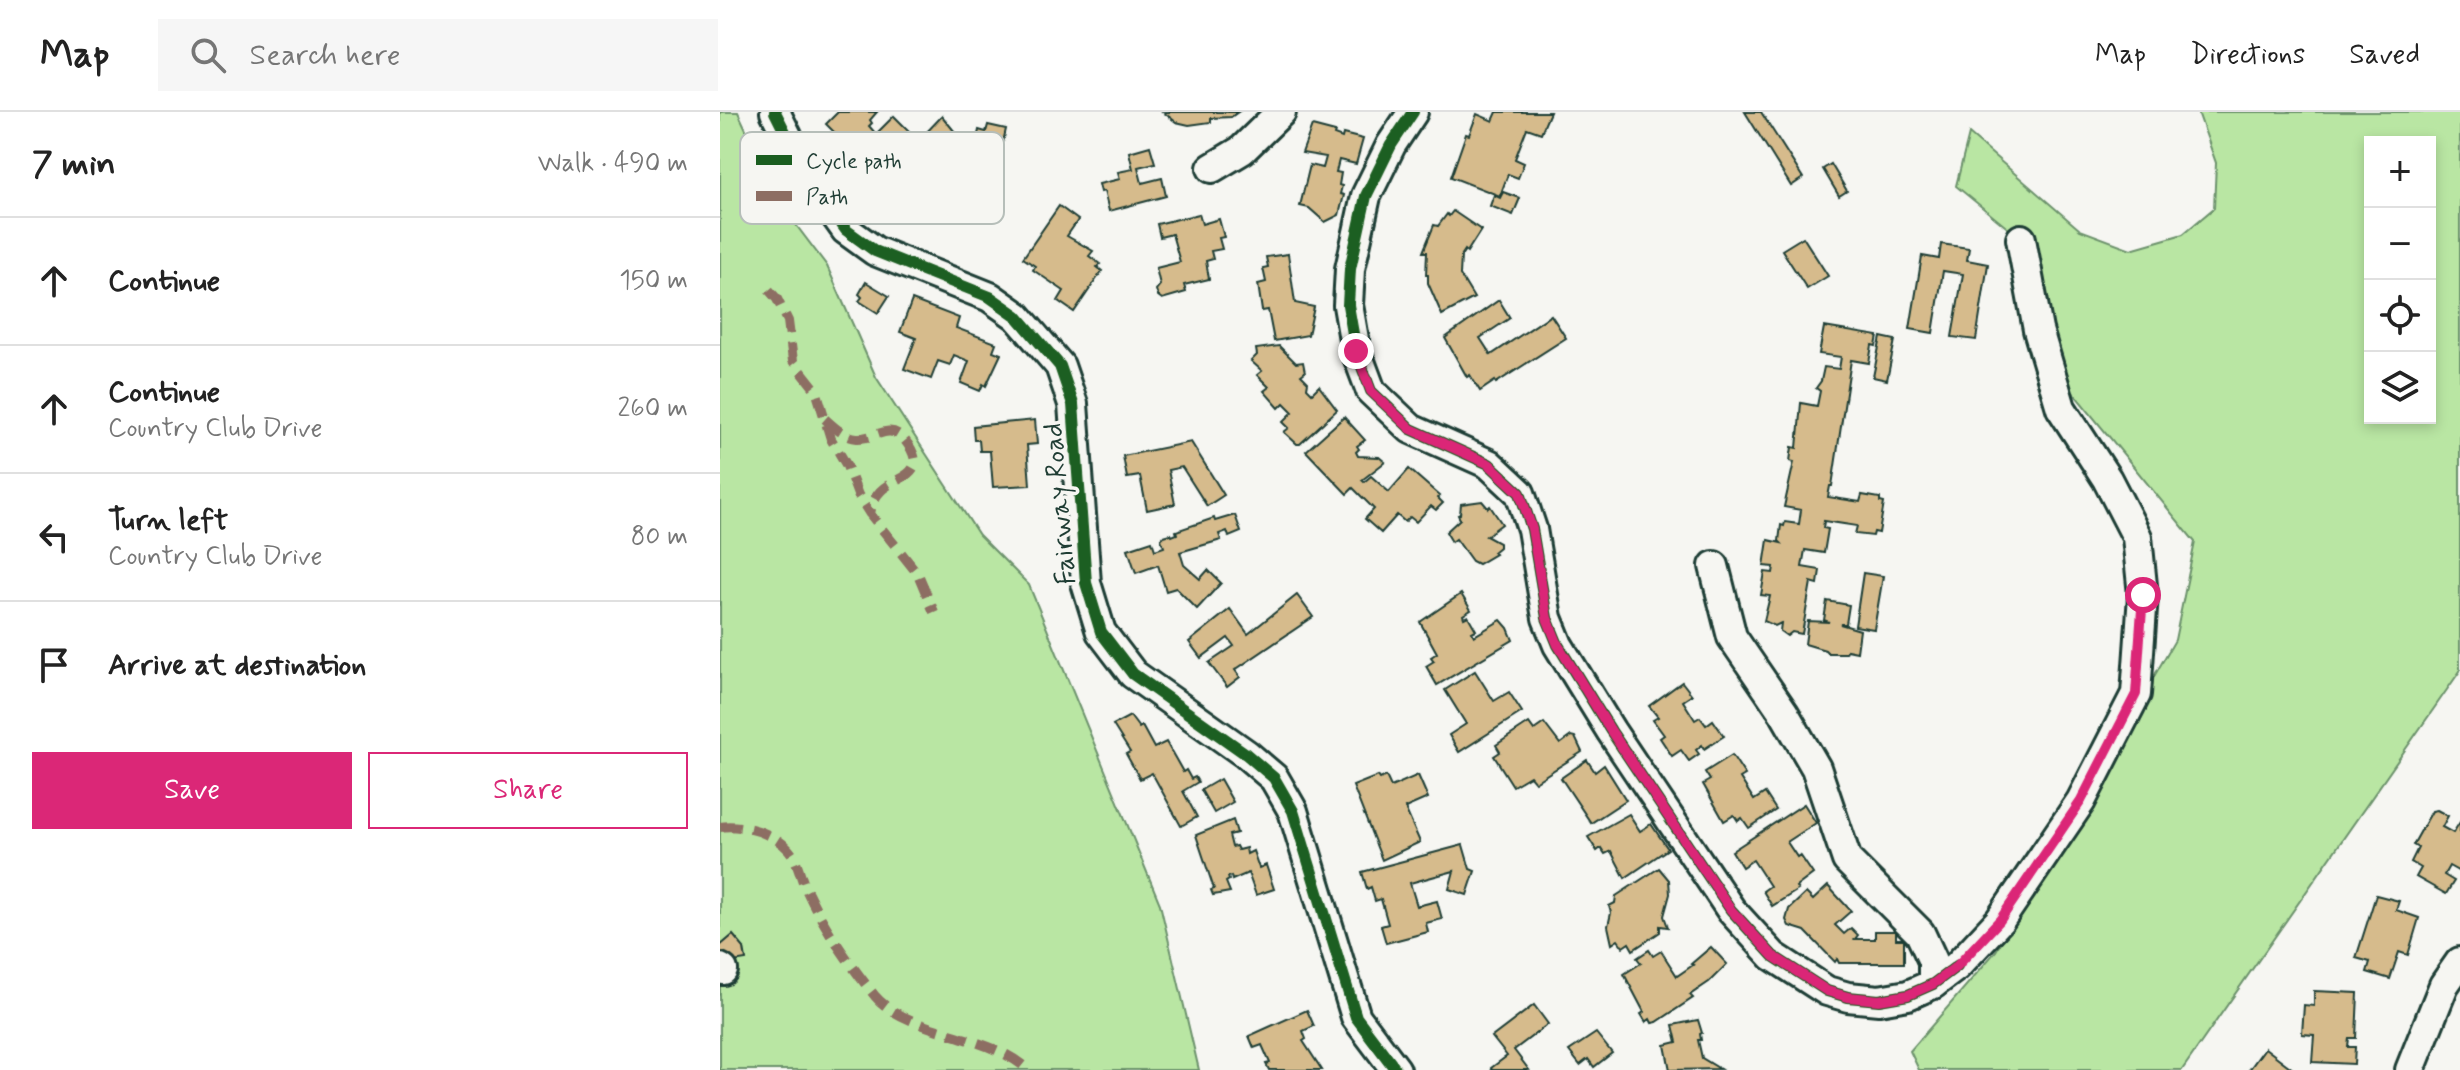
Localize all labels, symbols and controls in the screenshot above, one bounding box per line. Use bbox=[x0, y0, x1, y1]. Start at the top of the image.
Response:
search box bbox=[158, 19, 718, 91]
text: Map bbox=[40, 31, 110, 80]
icon: search bbox=[186, 33, 230, 77]
text: Search here bbox=[250, 36, 401, 75]
text: Map bbox=[2095, 37, 2146, 74]
text: Directions bbox=[2190, 37, 2305, 74]
text: Saved bbox=[2349, 37, 2420, 74]
legend bbox=[740, 132, 1004, 224]
map controls bbox=[2364, 136, 2436, 424]
button: + bbox=[2364, 136, 2436, 208]
text: 7 min bbox=[32, 142, 116, 187]
text: Walk · 490 m bbox=[538, 147, 688, 181]
text: Cycle path bbox=[806, 148, 902, 176]
text: Path bbox=[806, 184, 848, 212]
button: − bbox=[2364, 208, 2436, 280]
icon: ahead bbox=[32, 259, 76, 303]
text: Continue bbox=[108, 262, 220, 301]
text: 150 m bbox=[619, 264, 688, 298]
button: locate bbox=[2364, 280, 2436, 352]
route end bbox=[1338, 333, 1374, 369]
button: layers bbox=[2364, 352, 2436, 424]
text: Continue bbox=[108, 373, 220, 412]
icon: ahead bbox=[32, 387, 76, 431]
text: 260 m bbox=[618, 392, 688, 426]
text: Country Club Drive bbox=[108, 412, 322, 446]
street label: Fairway Road bbox=[1035, 421, 1086, 586]
text: Turn left bbox=[108, 501, 228, 540]
icon: left bbox=[32, 515, 76, 559]
text: 80 m bbox=[631, 520, 688, 554]
text: Country Club Drive bbox=[108, 540, 322, 574]
route start bbox=[2125, 577, 2161, 613]
icon: arrive bbox=[32, 643, 76, 687]
text: Arrive at destination bbox=[108, 646, 366, 685]
button: Save bbox=[32, 752, 352, 829]
button: Share bbox=[368, 752, 688, 829]

